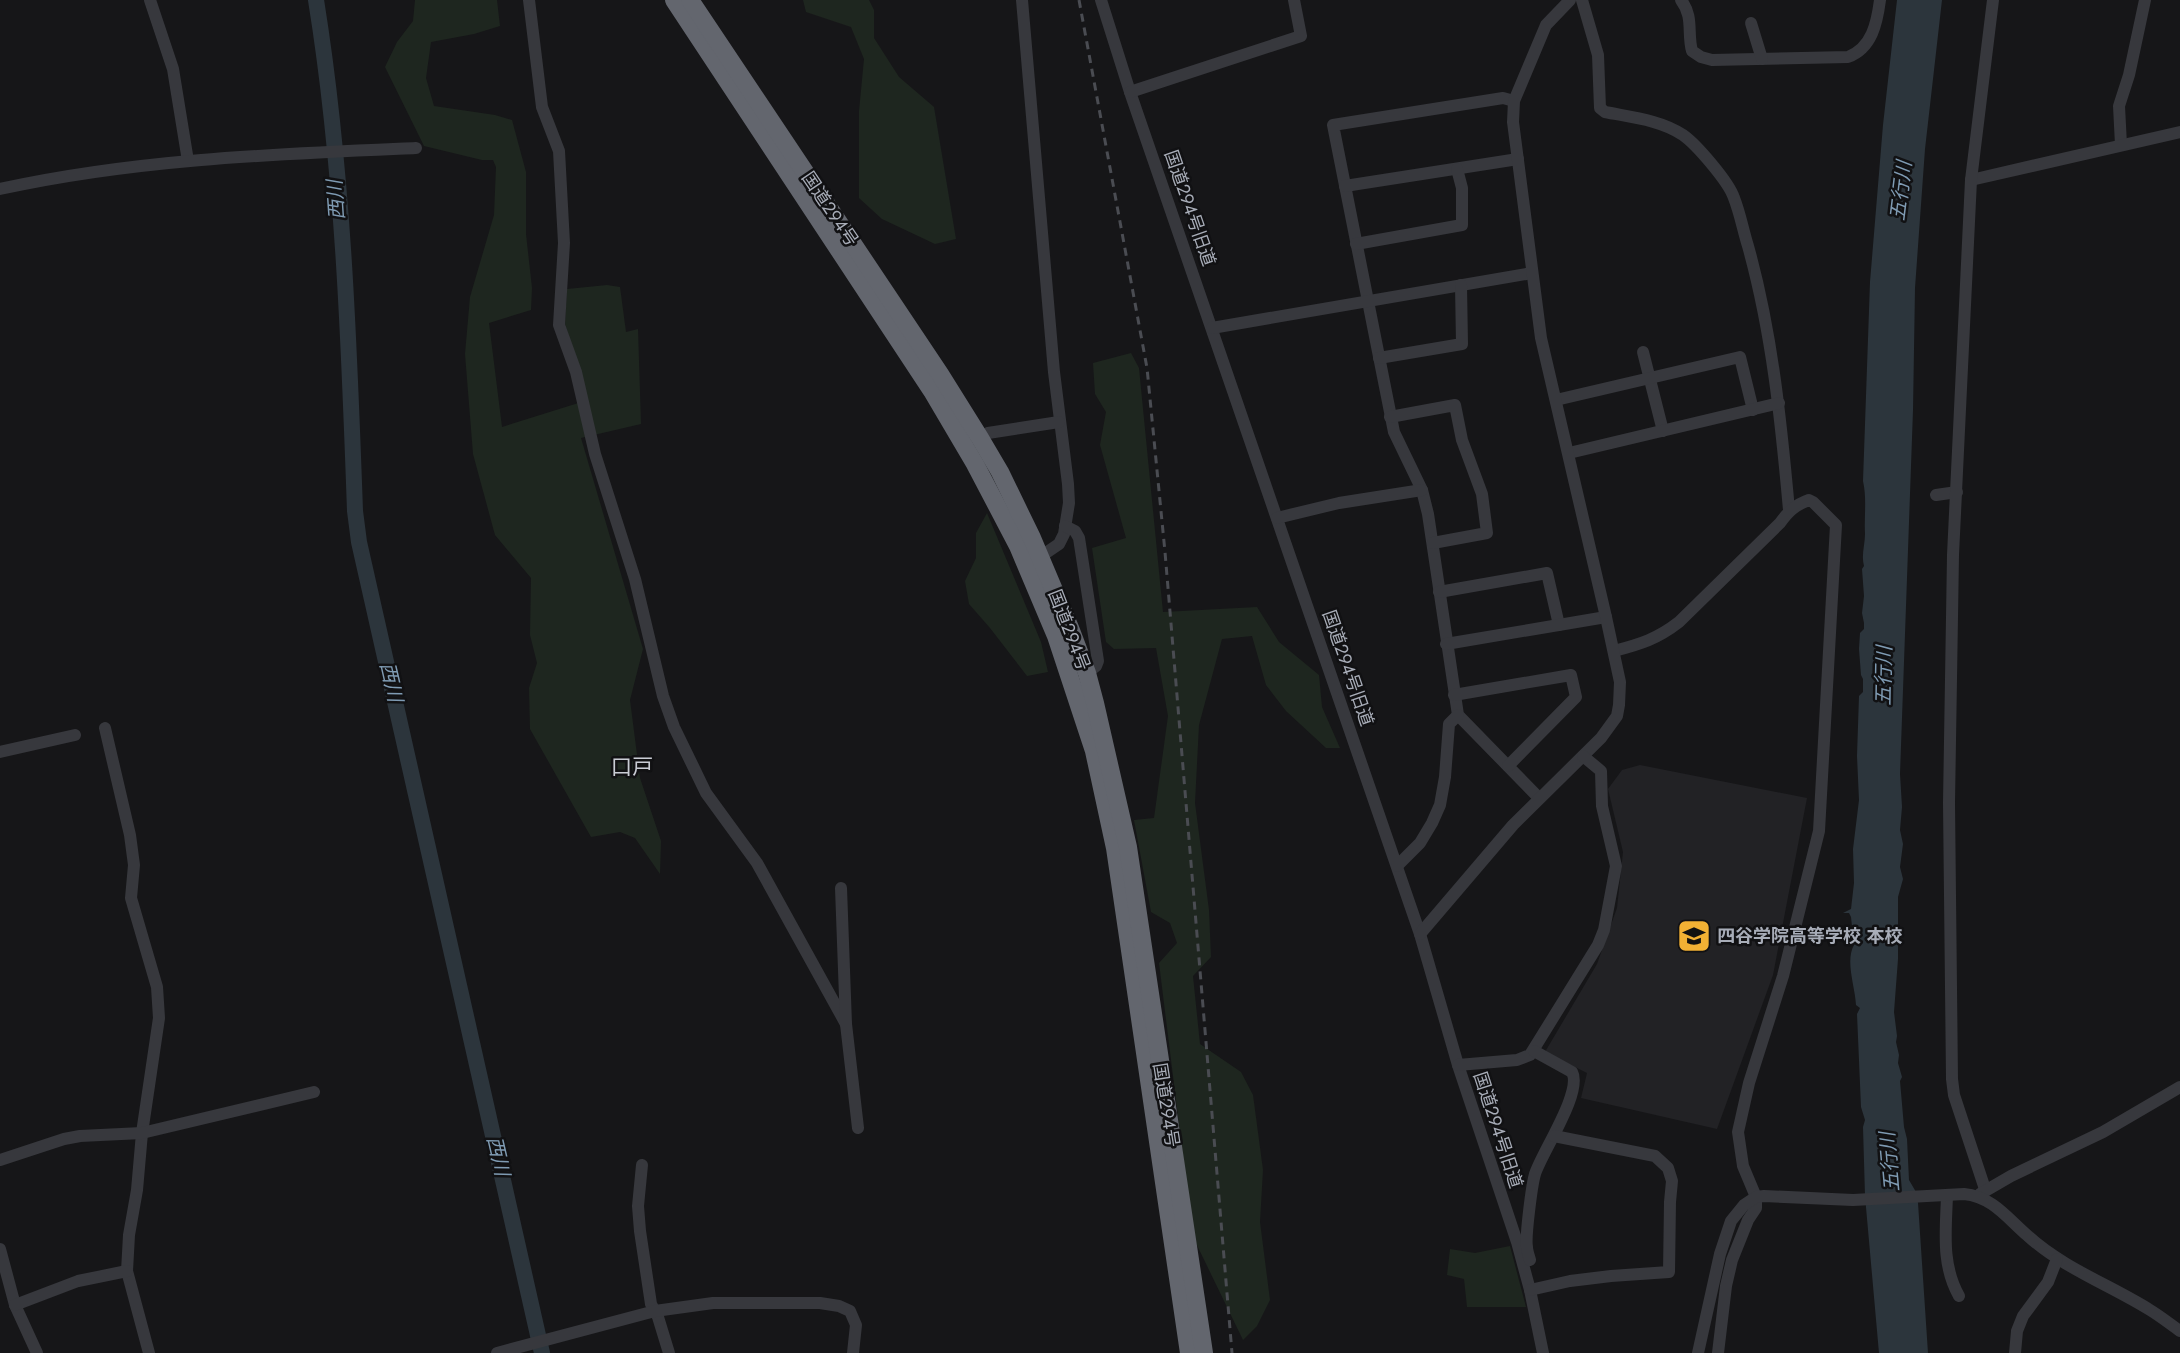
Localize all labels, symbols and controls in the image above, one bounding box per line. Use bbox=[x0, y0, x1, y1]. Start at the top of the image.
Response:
street label: 国道294号旧道 bbox=[1158, 147, 1222, 269]
water label: 五行川 bbox=[1883, 157, 1919, 223]
street label: 国道294号 bbox=[795, 166, 865, 252]
water label: 西川 bbox=[320, 177, 352, 221]
street label: 国道294号 bbox=[1042, 586, 1096, 674]
street label: 国道294号旧道 bbox=[1316, 607, 1380, 729]
water label: 五行川 bbox=[1869, 644, 1899, 706]
water label: 西川 bbox=[372, 659, 410, 707]
district label: 口戸 bbox=[611, 752, 653, 782]
school or university icon: 四谷学院高等学校 本校 bbox=[1676, 918, 1712, 954]
place label: 四谷学院高等学校 本校 bbox=[1717, 923, 1902, 949]
street label: 国道294号 bbox=[1147, 1061, 1185, 1149]
street label: 国道294号旧道 bbox=[1467, 1068, 1529, 1192]
water label: 五行川 bbox=[1873, 1129, 1907, 1193]
water label: 西川 bbox=[479, 1133, 517, 1181]

